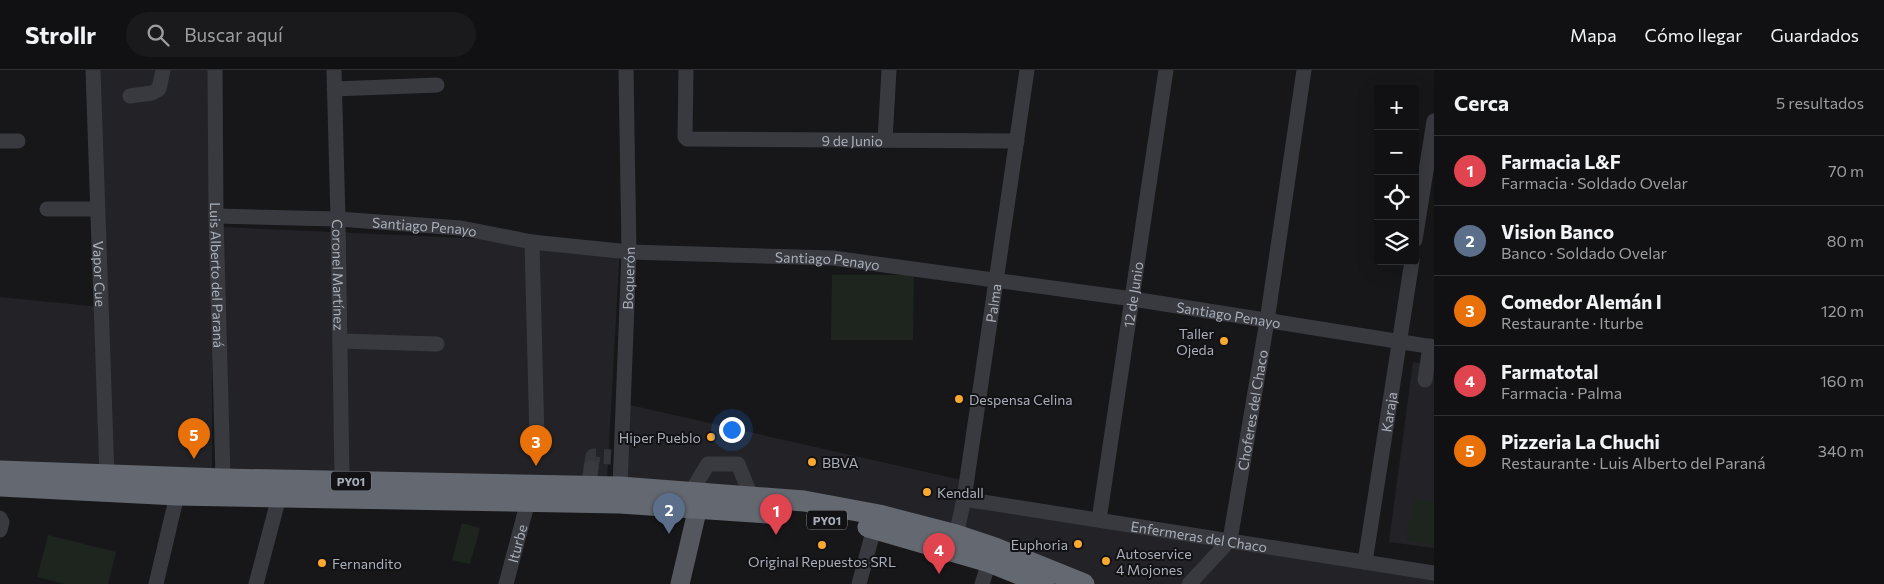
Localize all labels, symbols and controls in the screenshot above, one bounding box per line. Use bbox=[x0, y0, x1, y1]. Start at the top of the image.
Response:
search box bbox=[126, 12, 476, 57]
text: Strollr bbox=[25, 20, 96, 49]
icon: search bbox=[144, 21, 172, 49]
text: Buscar aquí bbox=[184, 23, 283, 46]
text: Mapa bbox=[1570, 24, 1617, 46]
text: Cómo llegar bbox=[1645, 24, 1742, 46]
text: Guardados bbox=[1770, 24, 1859, 46]
map controls bbox=[1374, 85, 1419, 265]
button: + bbox=[1374, 85, 1419, 130]
text: Cerca bbox=[1454, 90, 1509, 115]
text: 5 resultados bbox=[1776, 93, 1864, 112]
button: − bbox=[1374, 130, 1419, 175]
street label: 9 de Junio bbox=[821, 131, 883, 149]
text: Farmacia L&F bbox=[1501, 150, 1621, 173]
text: 1 bbox=[1466, 161, 1474, 180]
text: 70 m bbox=[1828, 161, 1864, 180]
text: Farmacia · Soldado Ovelar bbox=[1501, 173, 1688, 192]
button: locate bbox=[1374, 175, 1419, 220]
street label: Luis Alberto del Paraná bbox=[207, 202, 228, 348]
street label: Santiago Penayo bbox=[372, 213, 479, 239]
street label: Coronel Martínez bbox=[330, 219, 348, 331]
button: layers bbox=[1374, 220, 1419, 265]
text: Vision Banco bbox=[1501, 220, 1614, 243]
text: 2 bbox=[1465, 231, 1475, 250]
text: 80 m bbox=[1827, 231, 1864, 250]
street label: Vapor Cue bbox=[90, 241, 110, 307]
text: Banco · Soldado Ovelar bbox=[1501, 243, 1667, 262]
street label: Boquerón bbox=[618, 247, 638, 310]
street label: Santiago Penayo bbox=[775, 248, 881, 273]
street label: 12 de Junio bbox=[1119, 260, 1146, 329]
street label: Palma bbox=[982, 282, 1004, 324]
text: Comedor Alemán I bbox=[1501, 290, 1662, 313]
street label: Santiago Penayo bbox=[1175, 298, 1282, 331]
text: 3 bbox=[1465, 301, 1475, 320]
text: 120 m bbox=[1821, 301, 1864, 320]
text: Restaurante · Iturbe bbox=[1501, 313, 1644, 332]
place label: Taller Ojeda bbox=[1176, 325, 1214, 358]
marker: Taller Ojeda bbox=[1218, 335, 1230, 347]
street label: Choferes del Chaco bbox=[1233, 348, 1271, 472]
text: Farmatotal bbox=[1501, 360, 1598, 383]
text: 4 bbox=[1465, 371, 1475, 390]
text: 160 m bbox=[1820, 371, 1864, 390]
text: Farmacia · Palma bbox=[1501, 383, 1622, 402]
place label: Despensa Celina bbox=[969, 391, 1073, 408]
street label: Karaja bbox=[1377, 391, 1400, 433]
marker: Despensa Celina bbox=[953, 393, 965, 405]
your location bbox=[719, 417, 745, 443]
pin: 5 bbox=[178, 418, 210, 459]
pin: 3 bbox=[520, 425, 552, 466]
place label: Hiper Pueblo bbox=[619, 429, 701, 446]
text: Pizzeria La Chuchi bbox=[1501, 430, 1660, 453]
marker: Hiper Pueblo bbox=[705, 431, 717, 443]
text: 5 bbox=[1465, 441, 1475, 460]
text: 340 m bbox=[1818, 441, 1864, 460]
text: Restaurante · Luis Alberto del Paraná bbox=[1501, 453, 1766, 472]
place label: BBVA bbox=[822, 454, 859, 471]
marker: BBVA bbox=[806, 456, 818, 468]
road number: PY01 bbox=[331, 472, 371, 491]
place label: Kendall bbox=[937, 484, 984, 501]
marker: Kendall bbox=[921, 486, 933, 498]
pin: 2 bbox=[653, 493, 685, 534]
pin: 1 bbox=[760, 494, 792, 535]
road number: PY01 bbox=[807, 510, 847, 530]
street label: Enfermeras del Chaco bbox=[1130, 517, 1269, 555]
street label: Iturbe bbox=[504, 522, 530, 564]
pin: 4 bbox=[923, 533, 955, 574]
place label: Euphoria bbox=[1011, 536, 1068, 553]
marker: Euphoria bbox=[1072, 538, 1084, 550]
marker: Original Repuestos SRL bbox=[816, 539, 828, 551]
place label: Autoservice 4 Mojones bbox=[1116, 545, 1192, 578]
place label: Original Repuestos SRL bbox=[748, 553, 896, 570]
place label: Fernandito bbox=[332, 555, 402, 572]
marker: Autoservice 4 Mojones bbox=[1100, 555, 1112, 567]
marker: Fernandito bbox=[316, 557, 328, 569]

